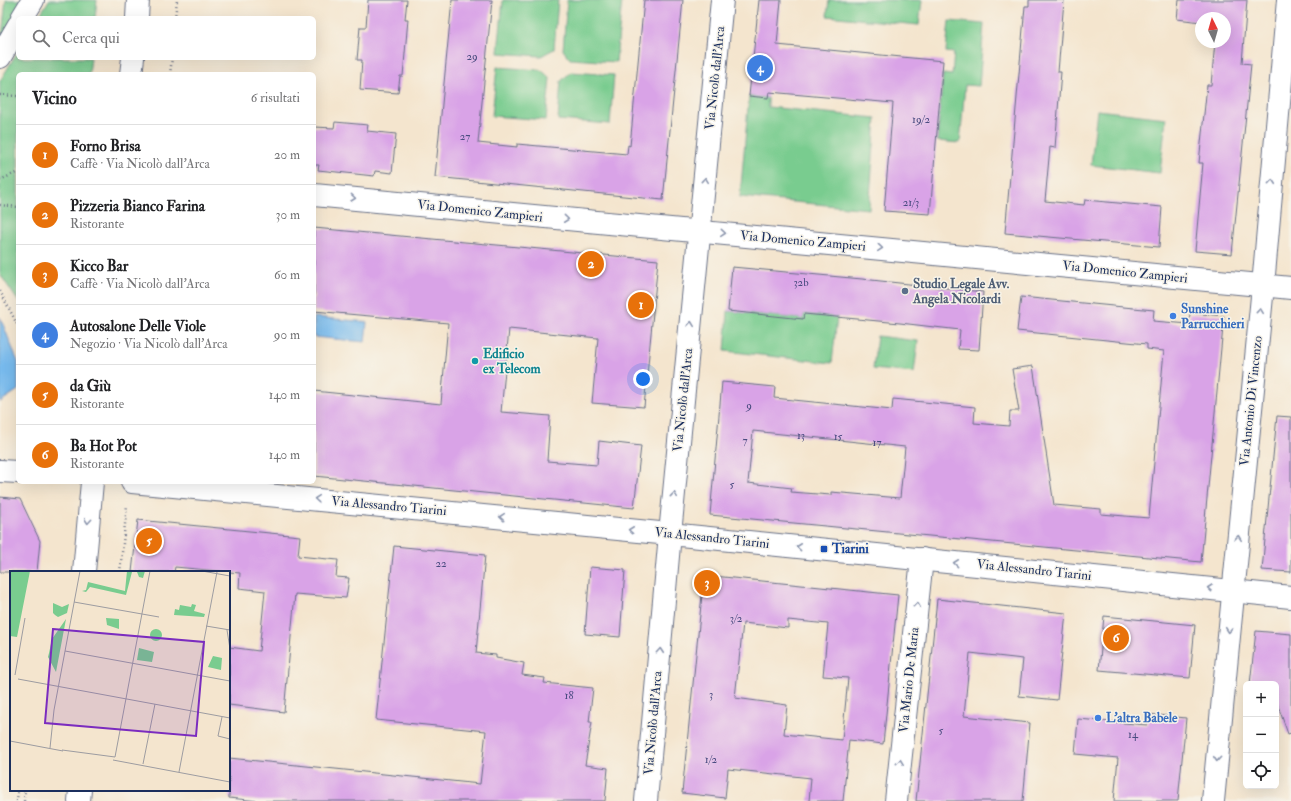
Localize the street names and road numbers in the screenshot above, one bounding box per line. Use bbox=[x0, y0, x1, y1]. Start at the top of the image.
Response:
street label: Via Nicolò dall'Arca bbox=[702, 25, 728, 131]
street label: Via Domenico Zampieri bbox=[416, 196, 544, 227]
street label: Via Domenico Zampieri bbox=[739, 228, 867, 256]
street label: Via Domenico Zampieri bbox=[1061, 257, 1189, 288]
street label: Via Antonio Di Vincenzo bbox=[1236, 335, 1266, 467]
street label: Via Nicolò dall'Arca bbox=[670, 347, 696, 453]
street label: Via Alessandro Tiarini bbox=[331, 493, 448, 519]
street label: Via Alessandro Tiarini bbox=[654, 524, 771, 552]
street label: Via Alessandro Tiarini bbox=[976, 556, 1093, 584]
street label: Via Mario De Maria bbox=[896, 626, 923, 734]
street label: Via Nicolò dall'Arca bbox=[640, 670, 666, 776]

